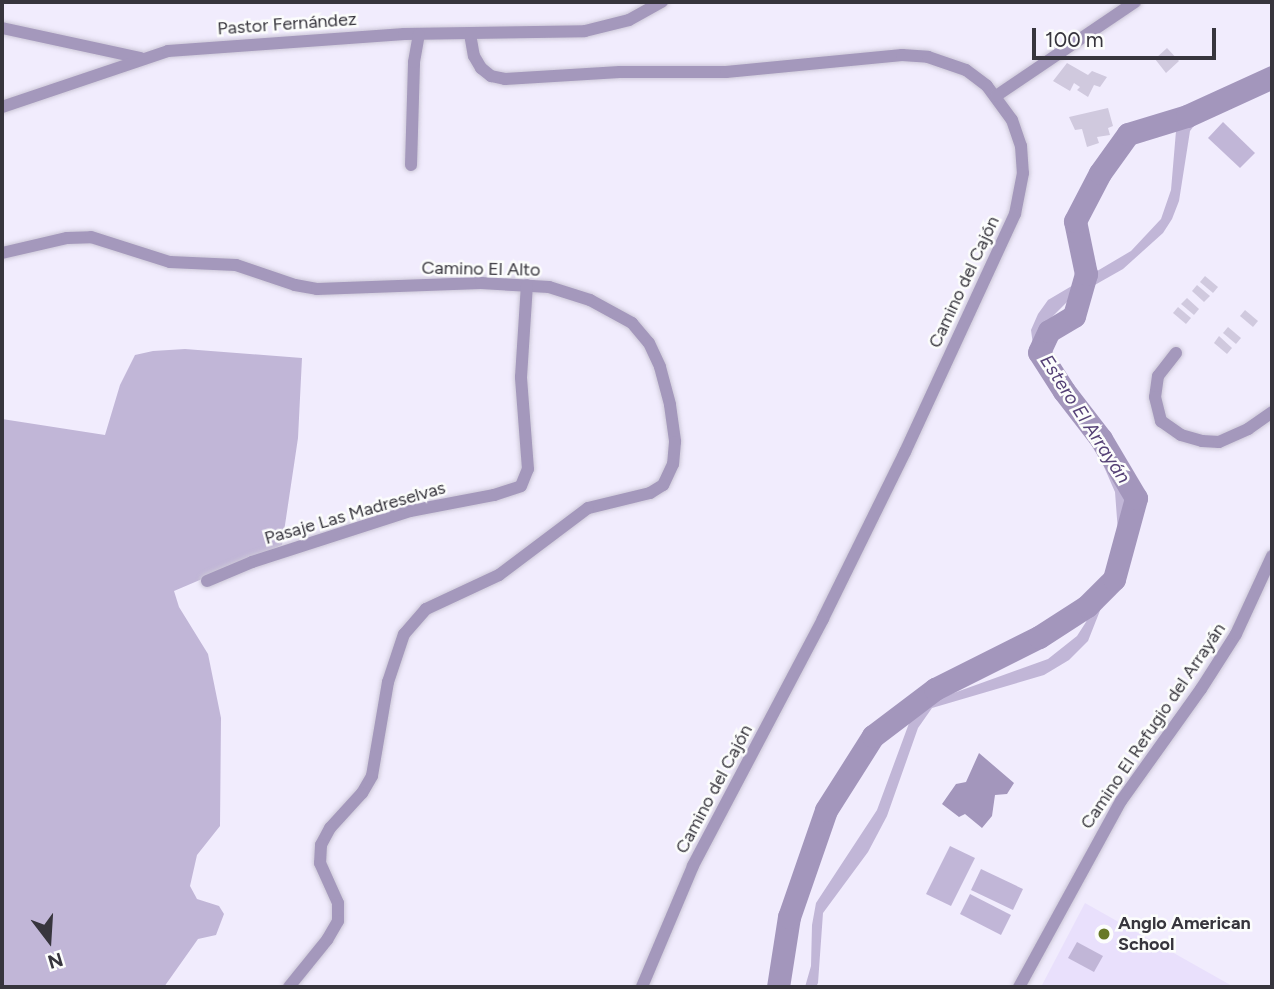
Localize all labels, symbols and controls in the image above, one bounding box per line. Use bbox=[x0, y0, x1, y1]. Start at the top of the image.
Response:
street label: Pastor Fernández bbox=[217, 8, 357, 40]
scale bar bbox=[1036, 14, 1220, 58]
text: 100 m bbox=[1045, 27, 1104, 52]
street label: Camino del Cajón bbox=[924, 213, 1004, 351]
street label: Camino El Alto bbox=[421, 257, 541, 281]
water label: Estero El Arrayán bbox=[1035, 350, 1135, 488]
street label: Pasaje Las Madreselvas bbox=[262, 477, 448, 549]
street label: Camino El Refugio del Arrayán bbox=[1076, 619, 1230, 833]
street label: Camino del Cajón bbox=[671, 721, 757, 857]
north arrow bbox=[14, 905, 84, 975]
place label: Anglo American School bbox=[1118, 913, 1251, 956]
marker: Anglo American School bbox=[1096, 926, 1112, 942]
text: N bbox=[45, 947, 66, 974]

